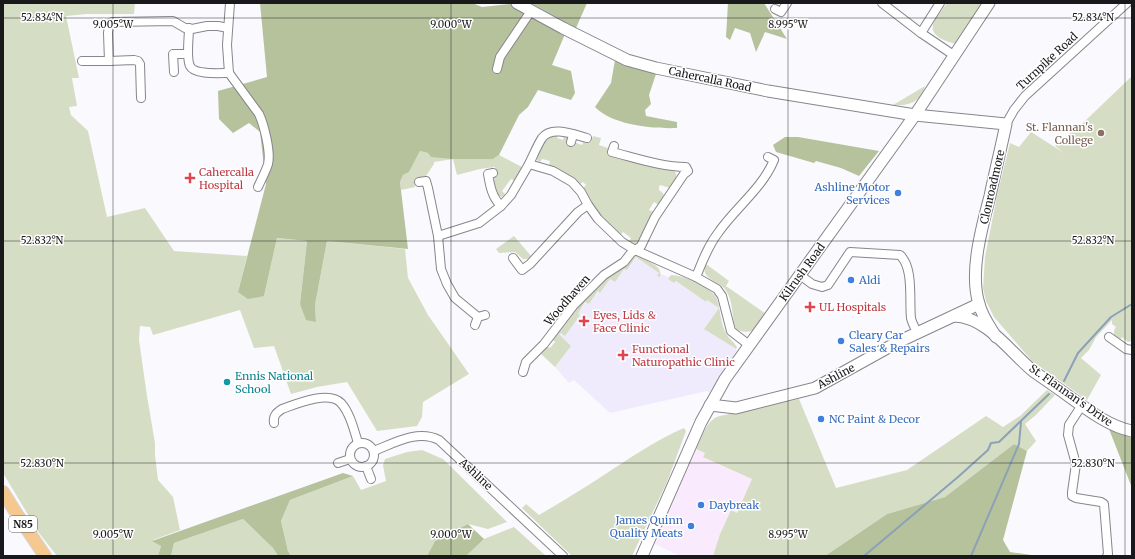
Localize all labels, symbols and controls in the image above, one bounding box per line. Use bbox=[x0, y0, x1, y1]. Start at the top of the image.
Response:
text: 52.834°N bbox=[21, 11, 63, 24]
text: 52.834°N bbox=[1072, 11, 1114, 24]
text: 9.005°W bbox=[93, 18, 134, 31]
text: 9.000°W bbox=[430, 18, 473, 31]
text: 8.995°W bbox=[768, 18, 809, 31]
street label: Turnpike Road bbox=[1013, 29, 1081, 93]
street label: Cahercalla Road bbox=[667, 63, 753, 95]
place label: St. Flannan's College bbox=[1026, 120, 1093, 147]
marker: St. Flannan's College bbox=[1096, 128, 1106, 138]
street label: Clonroadmore bbox=[977, 148, 1007, 225]
place label: Cahercalla Hospital bbox=[199, 165, 254, 192]
marker: Cahercalla Hospital bbox=[184, 172, 196, 184]
place label: Ashline Motor Services bbox=[814, 180, 890, 207]
marker: Ashline Motor Services bbox=[893, 188, 903, 198]
text: 52.832°N bbox=[21, 234, 64, 247]
text: 52.832°N bbox=[1072, 234, 1115, 247]
street label: Kilrush Road bbox=[776, 240, 828, 304]
street label: Woodhaven bbox=[540, 271, 593, 329]
place label: Aldi bbox=[858, 273, 881, 287]
marker: Aldi bbox=[846, 275, 856, 285]
place label: UL Hospitals bbox=[819, 300, 886, 314]
marker: UL Hospitals bbox=[804, 301, 816, 313]
place label: Eyes, Lids & Face Clinic bbox=[593, 308, 657, 335]
marker: Eyes, Lids & Face Clinic bbox=[578, 315, 590, 327]
place label: Cleary Car Sales & Repairs bbox=[849, 328, 930, 355]
marker: Cleary Car Sales & Repairs bbox=[836, 336, 846, 346]
place label: Functional Naturopathic Clinic bbox=[632, 342, 735, 369]
marker: Functional Naturopathic Clinic bbox=[617, 349, 629, 361]
street label: Ashline bbox=[814, 360, 857, 392]
street label: St. Flannan's Drive bbox=[1027, 361, 1116, 429]
place label: Ennis National School bbox=[235, 369, 314, 396]
marker: Ennis National School bbox=[222, 377, 232, 387]
place label: NC Paint & Decor bbox=[829, 412, 920, 426]
marker: NC Paint & Decor bbox=[816, 414, 826, 424]
street label: Ashline bbox=[456, 454, 496, 493]
text: 52.830°N bbox=[20, 457, 64, 470]
text: 52.830°N bbox=[1071, 457, 1115, 470]
place label: Daybreak bbox=[709, 498, 759, 512]
marker: Daybreak bbox=[696, 500, 706, 510]
place label: James Quinn Quality Meats bbox=[610, 513, 684, 540]
road number: N85 bbox=[9, 516, 37, 532]
marker: James Quinn Quality Meats bbox=[686, 521, 696, 531]
text: 9.005°W bbox=[93, 528, 134, 541]
text: 9.000°W bbox=[430, 528, 473, 541]
text: 8.995°W bbox=[768, 528, 809, 541]

